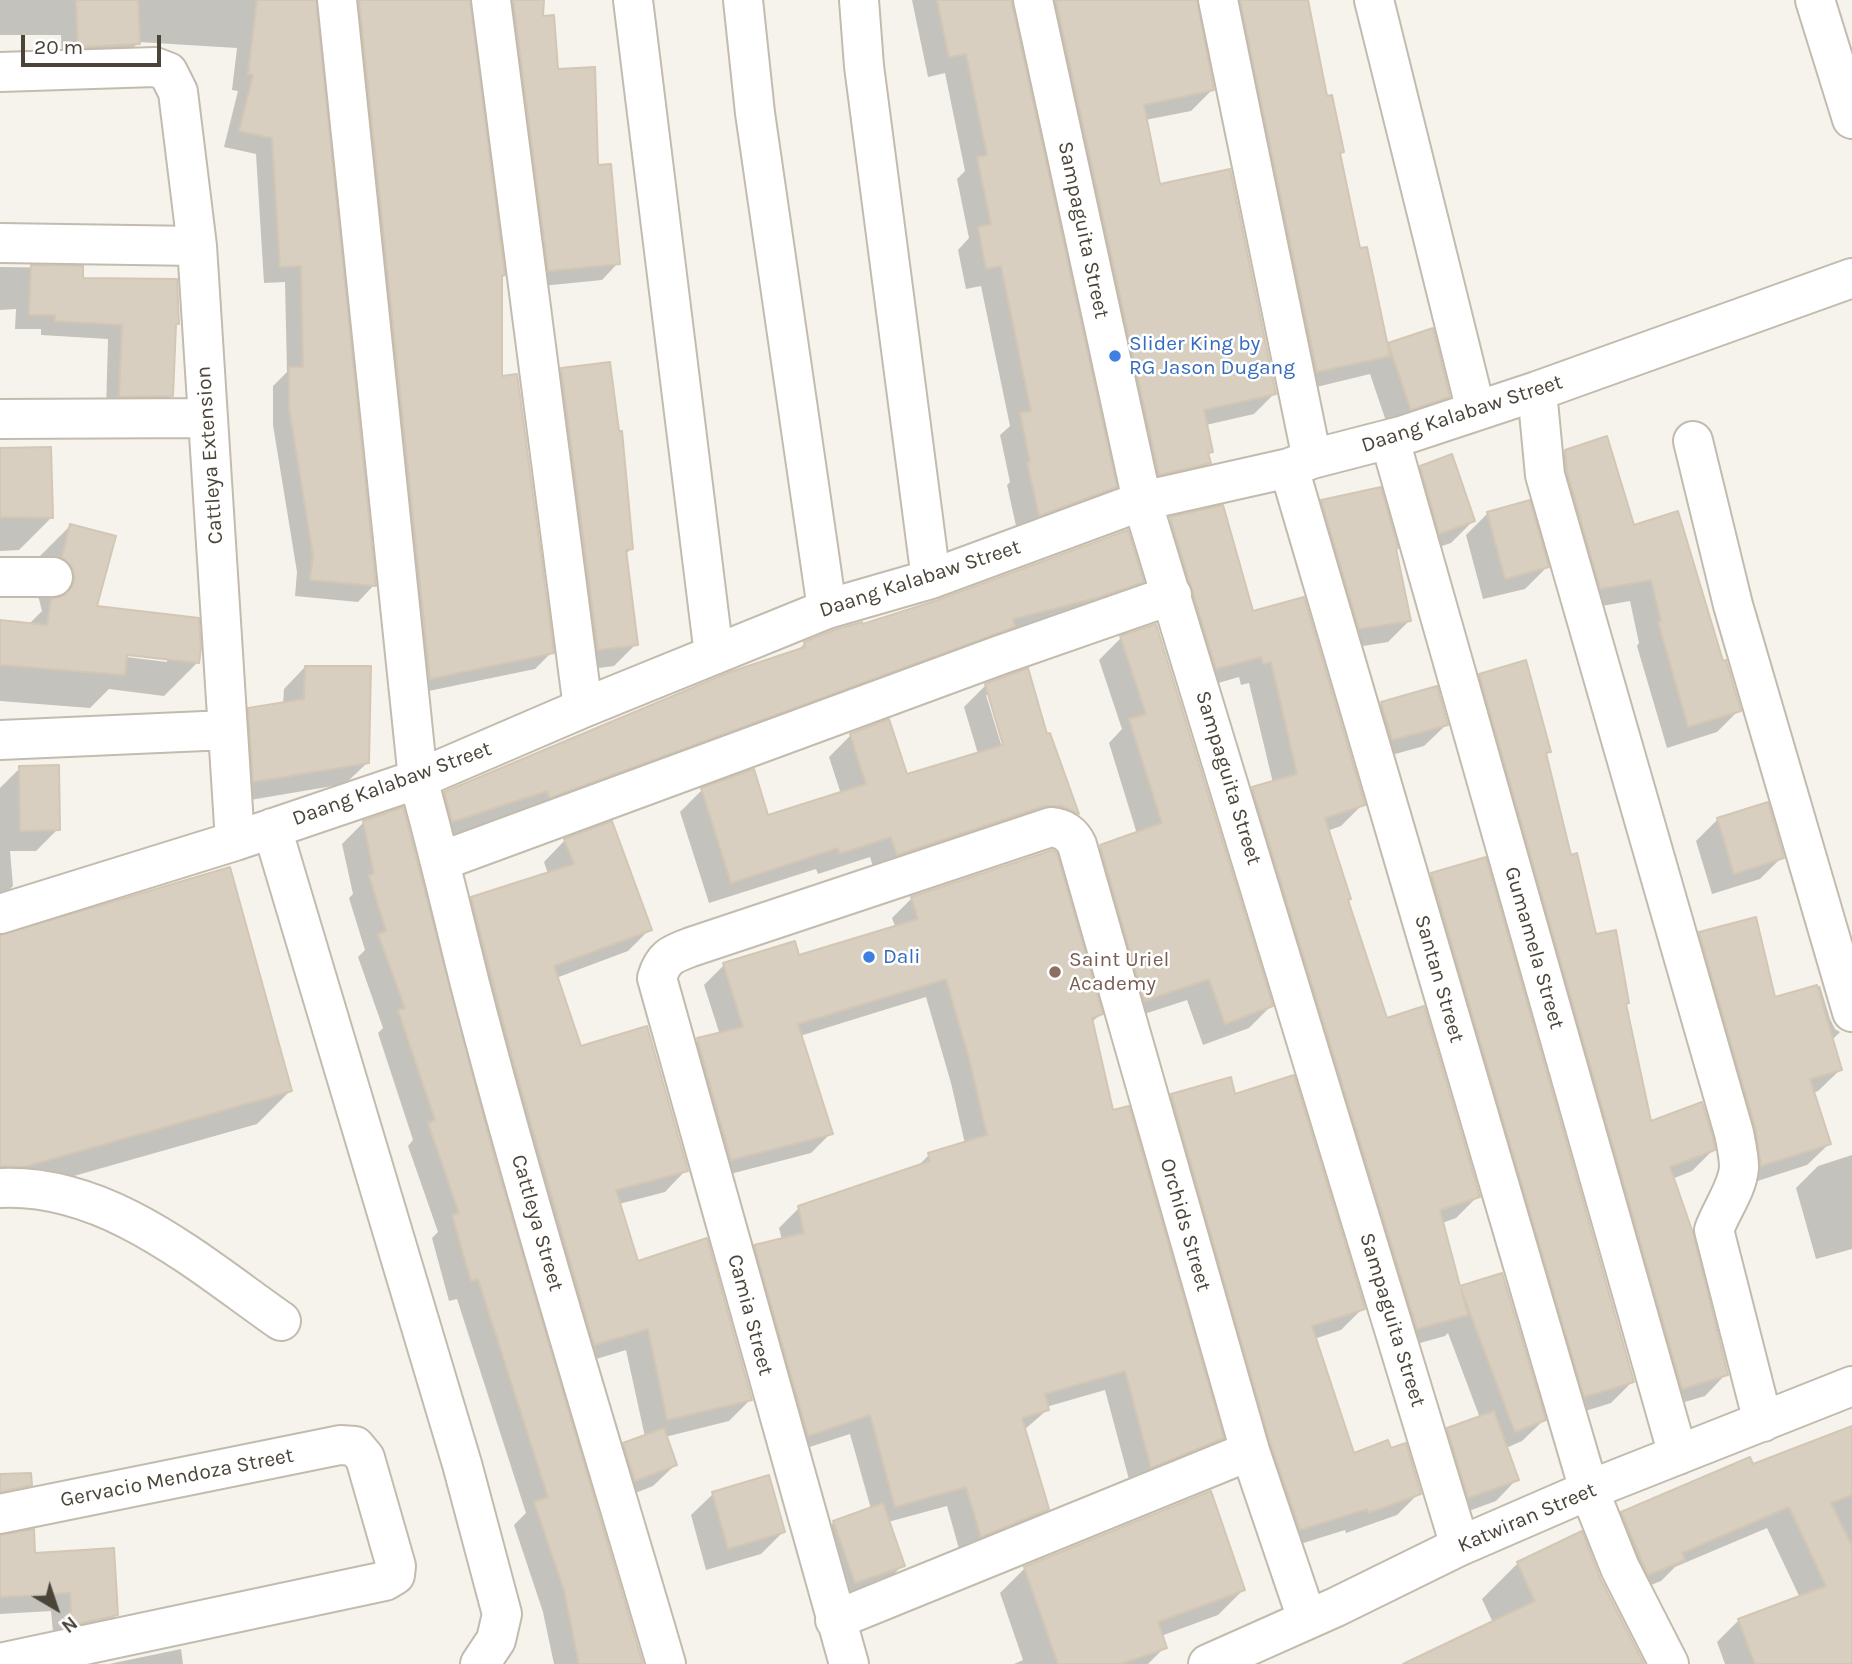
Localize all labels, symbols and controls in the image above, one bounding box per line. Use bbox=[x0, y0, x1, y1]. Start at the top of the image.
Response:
scale bar bbox=[24, 21, 164, 65]
text: 20 m bbox=[34, 35, 83, 59]
street label: Sampaguita Street bbox=[1052, 139, 1114, 321]
place label: Slider King by RG Jason Dugang bbox=[1129, 331, 1295, 381]
marker: Slider King by RG Jason Dugang bbox=[1107, 348, 1123, 364]
street label: Cattleya Extension bbox=[191, 365, 229, 545]
street label: Daang Kalabaw Street bbox=[1358, 370, 1566, 458]
street label: Daang Kalabaw Street bbox=[816, 535, 1024, 623]
street label: Sampaguita Street bbox=[1190, 688, 1266, 868]
street label: Daang Kalabaw Street bbox=[289, 736, 495, 832]
street label: Gumamela Street bbox=[1499, 864, 1569, 1032]
street label: Santan Street bbox=[1409, 912, 1469, 1046]
place label: Dali bbox=[883, 944, 921, 970]
place label: Saint Uriel Academy bbox=[1069, 947, 1169, 997]
marker: Dali bbox=[861, 949, 877, 965]
marker: Saint Uriel Academy bbox=[1047, 964, 1063, 980]
street label: Cattleya Street bbox=[505, 1152, 569, 1294]
street label: Orchids Street bbox=[1154, 1156, 1216, 1294]
street label: Sampaguita Street bbox=[1354, 1230, 1430, 1410]
street label: Camia Street bbox=[722, 1252, 778, 1378]
street label: Gervacio Mendoza Street bbox=[58, 1443, 296, 1513]
street label: Katwiran Street bbox=[1454, 1477, 1600, 1559]
north arrow bbox=[21, 1573, 91, 1643]
text: N bbox=[57, 1611, 81, 1637]

